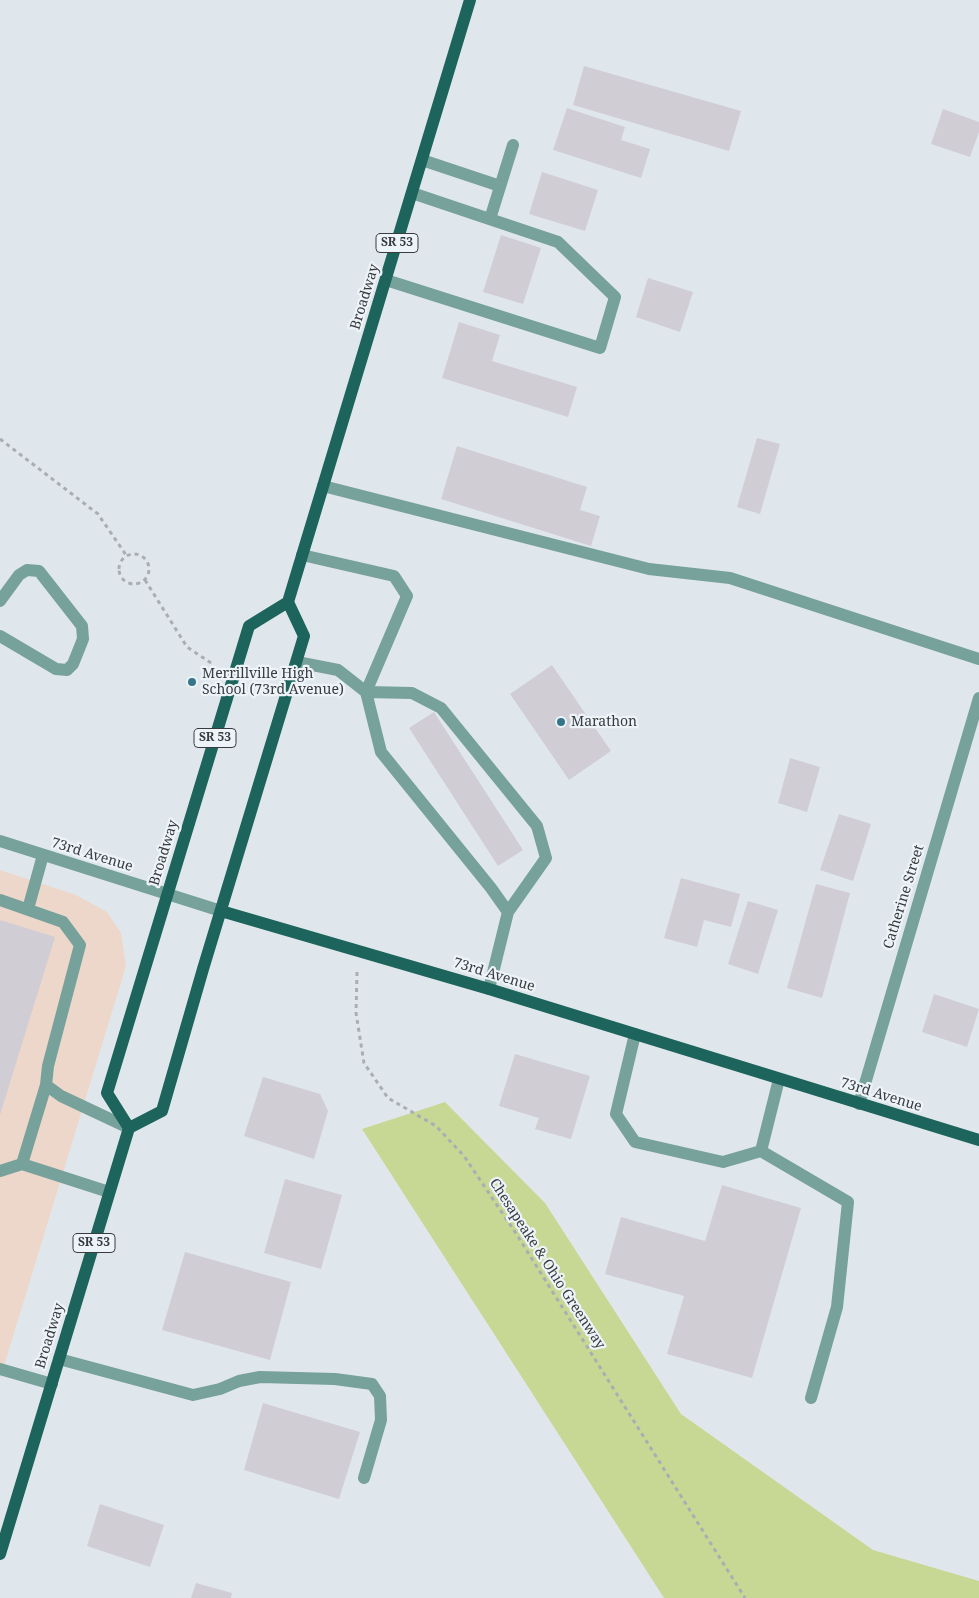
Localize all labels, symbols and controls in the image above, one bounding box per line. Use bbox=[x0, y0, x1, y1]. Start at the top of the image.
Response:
road number: SR 53 bbox=[376, 234, 418, 252]
street label: Broadway bbox=[347, 262, 383, 332]
place label: Merrillville High School (73rd Avenue) bbox=[202, 666, 344, 699]
marker: Merrillville High School (73rd Avenue) bbox=[186, 676, 198, 688]
place label: Marathon bbox=[571, 714, 637, 730]
marker: Marathon bbox=[555, 716, 567, 728]
road number: SR 53 bbox=[194, 728, 236, 748]
street label: Broadway bbox=[146, 818, 182, 888]
street label: 73rd Avenue bbox=[49, 835, 135, 875]
street label: Catherine Street bbox=[880, 843, 928, 951]
street label: 73rd Avenue bbox=[451, 955, 537, 995]
street label: 73rd Avenue bbox=[838, 1075, 924, 1115]
street label: Chesapeake & Ohio Greenway bbox=[486, 1176, 608, 1352]
road number: SR 53 bbox=[73, 1234, 115, 1252]
street label: Broadway bbox=[32, 1301, 68, 1371]

